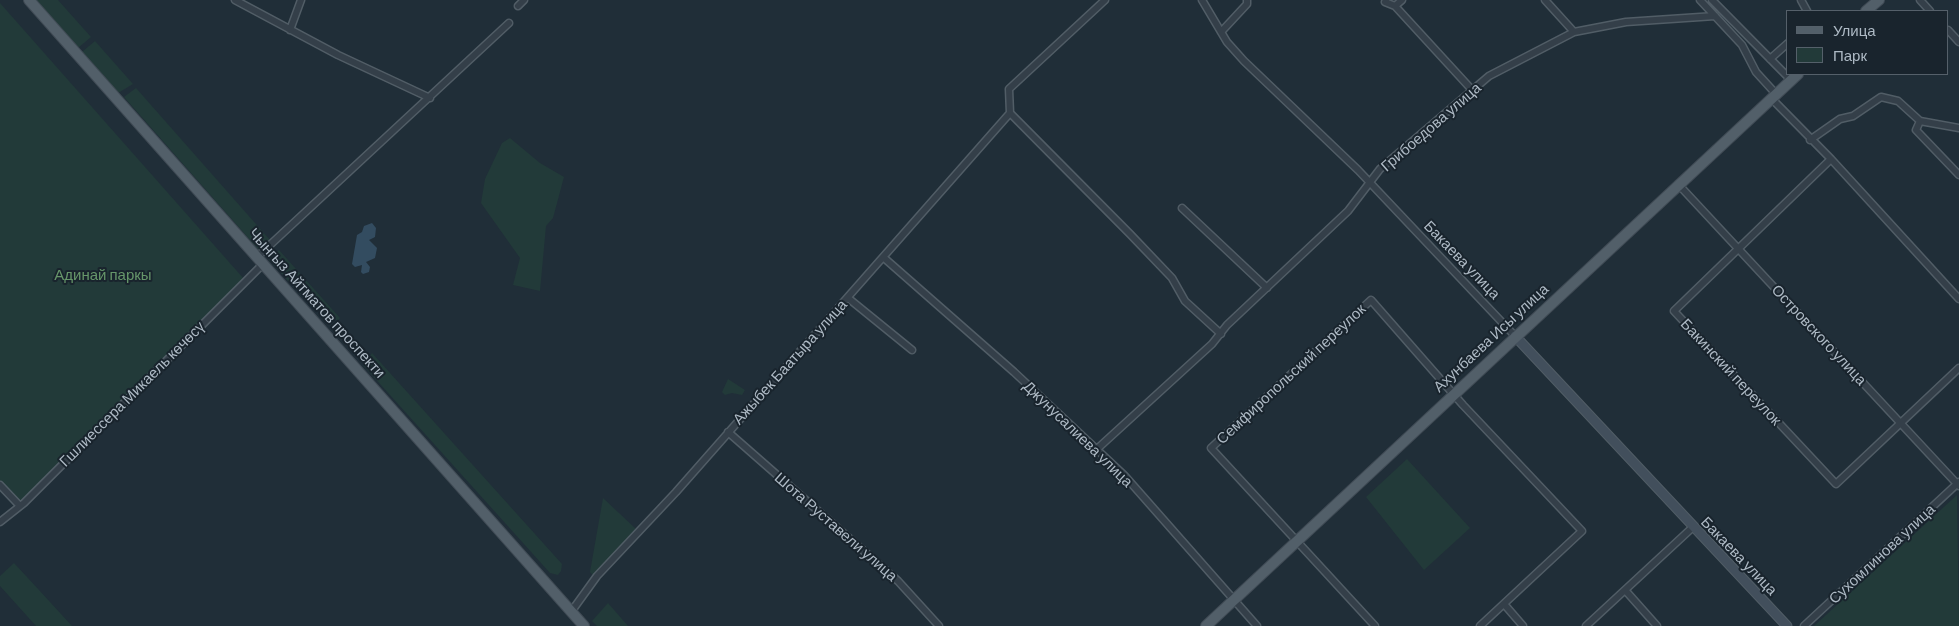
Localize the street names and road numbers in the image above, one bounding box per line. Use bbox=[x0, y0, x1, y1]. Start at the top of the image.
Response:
street label: Грибоедова улица bbox=[1377, 79, 1485, 175]
street label: Бакаева улица bbox=[1420, 217, 1504, 303]
street label: Чынгыз Айтматов проспекти bbox=[245, 224, 389, 382]
street label: Ахунбаева Исы улица bbox=[1430, 280, 1552, 396]
street label: Островского улица bbox=[1768, 281, 1870, 389]
street label: Ажыбек Баатыра улица bbox=[729, 296, 851, 428]
street label: Семфиропольский переулок bbox=[1213, 300, 1369, 448]
street label: Бакинский переулок bbox=[1677, 315, 1785, 429]
street label: Гшлиессера Микаель көчөсү bbox=[56, 318, 208, 470]
street label: Джунусалиева улица bbox=[1020, 377, 1136, 491]
street label: Шота Руставели улица bbox=[771, 469, 901, 585]
street label: Сухомлинова улица bbox=[1825, 500, 1939, 608]
street label: Бакаева улица bbox=[1697, 513, 1781, 599]

